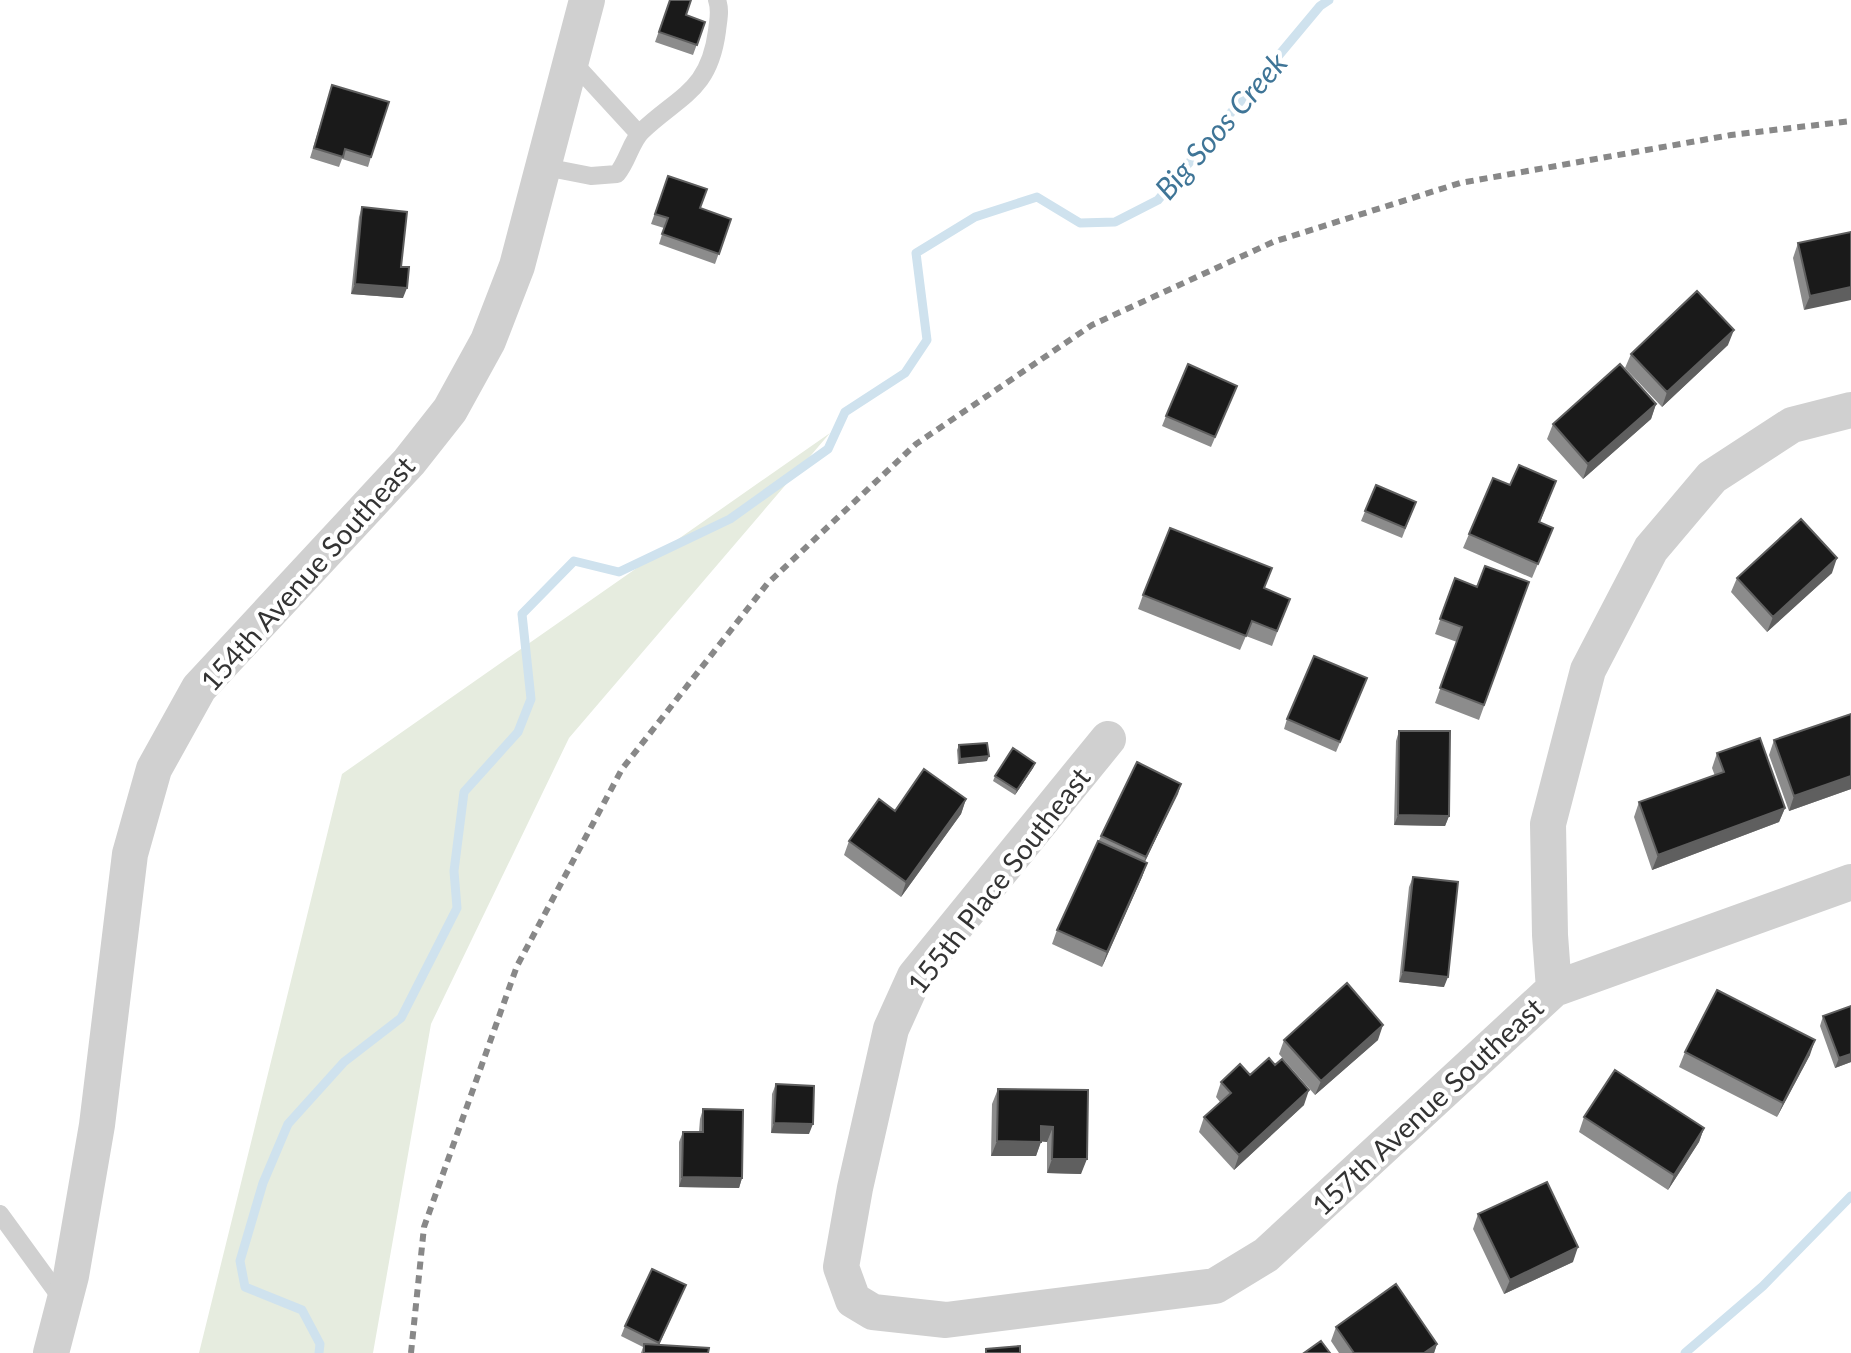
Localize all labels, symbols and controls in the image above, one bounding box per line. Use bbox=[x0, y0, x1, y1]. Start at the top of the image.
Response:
water label: Big Soos Creek bbox=[1146, 44, 1294, 206]
street label: 154th Avenue Southeast bbox=[193, 449, 421, 697]
street label: 155th Place Southeast bbox=[899, 760, 1097, 1000]
street label: 157th Avenue Southeast bbox=[1304, 990, 1550, 1222]

